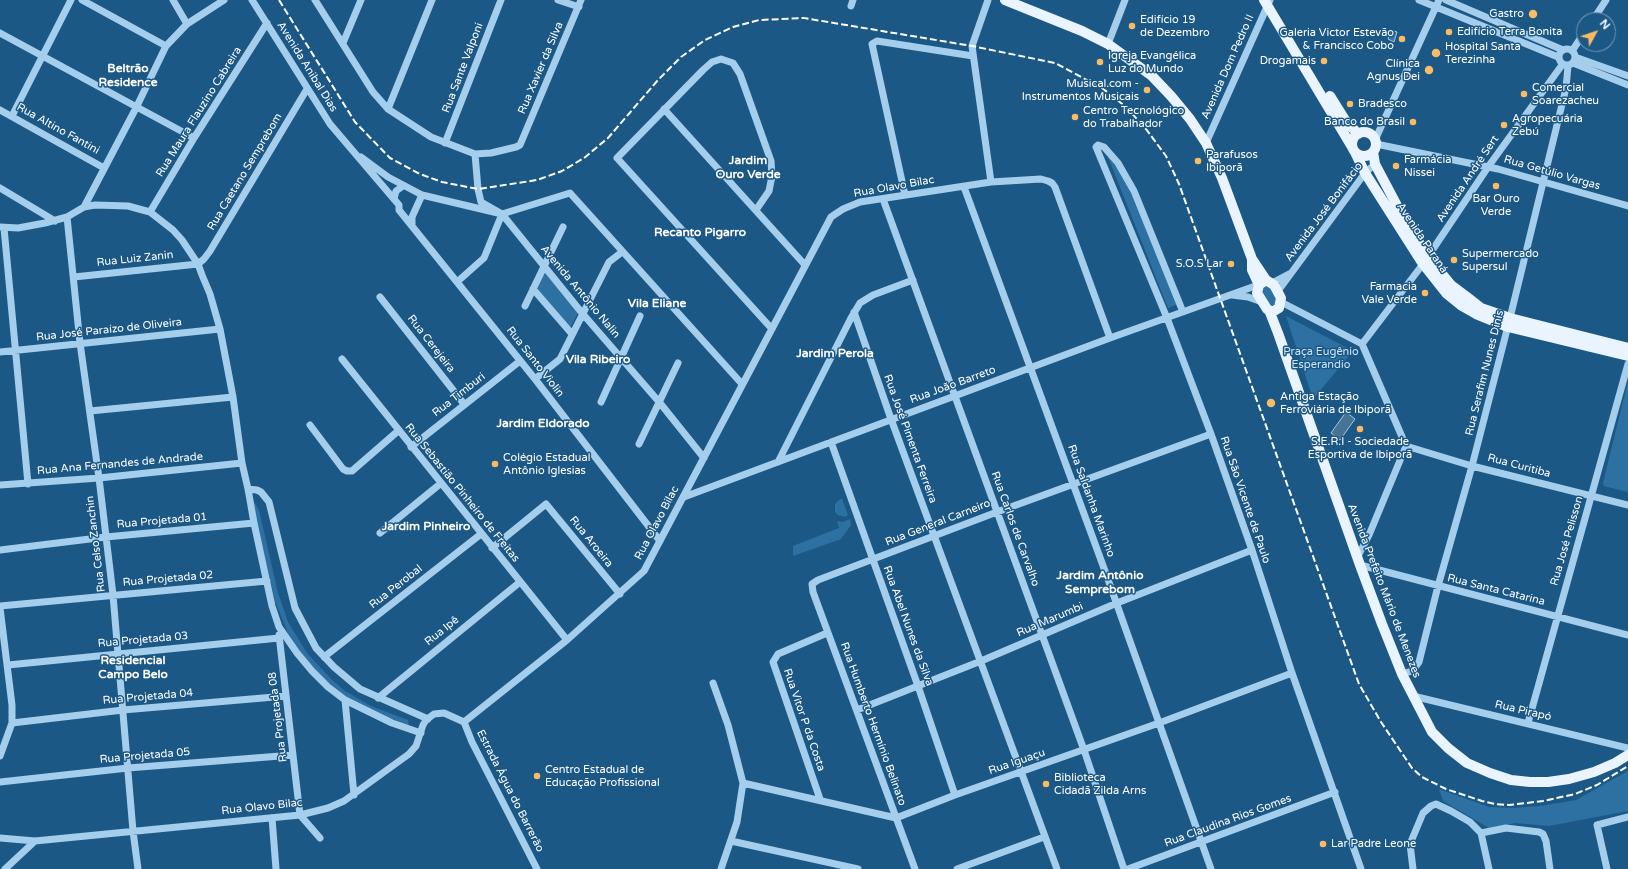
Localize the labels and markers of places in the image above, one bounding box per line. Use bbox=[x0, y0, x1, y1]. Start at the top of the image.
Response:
place label: Gastro bbox=[1489, 7, 1524, 21]
marker: Gastro bbox=[1527, 8, 1539, 20]
place label: Edifício 19 de Dezembro bbox=[1140, 13, 1210, 39]
marker: Edifício 19 de Dezembro bbox=[1127, 21, 1137, 31]
place label: Edifício Terra Bonita bbox=[1457, 25, 1562, 39]
place label: Galeria Victor Estevão & Francisco Cobo bbox=[1279, 26, 1394, 52]
marker: Edifício Terra Bonita bbox=[1444, 27, 1454, 37]
marker: Galeria Victor Estevão & Francisco Cobo bbox=[1397, 34, 1407, 44]
place label: Hospital Santa Terezinha bbox=[1445, 40, 1521, 66]
marker: Hospital Santa Terezinha bbox=[1430, 47, 1442, 59]
place label: Igreja Evangélica Luz do Mundo bbox=[1108, 49, 1196, 75]
place label: Drogamais bbox=[1260, 54, 1316, 68]
marker: Drogamais bbox=[1319, 56, 1329, 66]
marker: Igreja Evangélica Luz do Mundo bbox=[1095, 57, 1105, 67]
place label: Clínica Agnus Dei bbox=[1366, 57, 1420, 83]
marker: Clínica Agnus Dei bbox=[1423, 64, 1435, 76]
place label: Musical.com - Instrumentos Musicais bbox=[1022, 77, 1139, 103]
place label: Comercial Soarezacheu bbox=[1532, 81, 1599, 107]
marker: Musical.com - Instrumentos Musicais bbox=[1142, 85, 1152, 95]
marker: Comercial Soarezacheu bbox=[1519, 89, 1529, 99]
place label: Bradesco bbox=[1358, 97, 1407, 111]
marker: Bradesco bbox=[1345, 99, 1355, 109]
place label: Centro Tecnológico do Trabalhador bbox=[1083, 104, 1184, 130]
marker: Centro Tecnológico do Trabalhador bbox=[1070, 112, 1080, 122]
place label: Agropecuária Zebú bbox=[1512, 112, 1583, 138]
place label: Banco do Brasil bbox=[1324, 115, 1405, 129]
marker: Banco do Brasil bbox=[1408, 117, 1418, 127]
marker: Agropecuária Zebú bbox=[1499, 120, 1509, 130]
place label: Parafusos Ibiporã bbox=[1206, 148, 1258, 174]
place label: Farmácia Nissei bbox=[1404, 153, 1451, 179]
marker: Parafusos Ibiporã bbox=[1193, 156, 1203, 166]
marker: Farmácia Nissei bbox=[1391, 161, 1401, 171]
marker: Bar Ouro Verde bbox=[1491, 181, 1501, 191]
place label: Bar Ouro Verde bbox=[1472, 192, 1520, 218]
place label: Supermercado Supersul bbox=[1462, 247, 1539, 273]
marker: Supermercado Supersul bbox=[1449, 255, 1459, 265]
place label: S.O.S Lar bbox=[1176, 257, 1223, 271]
marker: S.O.S Lar bbox=[1226, 259, 1236, 269]
place label: Farmacia Vale Verde bbox=[1361, 280, 1417, 306]
marker: Farmacia Vale Verde bbox=[1420, 288, 1430, 298]
place label: Antiga Estação Ferroviária de Ibiporã bbox=[1280, 390, 1391, 416]
marker: Antiga Estação Ferroviária de Ibiporã bbox=[1265, 397, 1277, 409]
marker: S.E.R.I - Sociedade Esportiva de Ibiporã bbox=[1355, 424, 1365, 434]
place label: S.E.R.I - Sociedade Esportiva de Ibiporã bbox=[1308, 435, 1412, 461]
place label: Colégio Estadual Antônio Iglesias bbox=[503, 451, 590, 477]
marker: Colégio Estadual Antônio Iglesias bbox=[490, 459, 500, 469]
place label: Centro Estadual de Educação Profissional bbox=[545, 763, 660, 789]
marker: Centro Estadual de Educação Profissional bbox=[532, 771, 542, 781]
place label: Biblioteca Cidadã Zilda Arns bbox=[1054, 771, 1146, 797]
marker: Biblioteca Cidadã Zilda Arns bbox=[1041, 779, 1051, 789]
place label: Lar Padre Leone bbox=[1331, 837, 1416, 851]
marker: Lar Padre Leone bbox=[1318, 839, 1328, 849]

